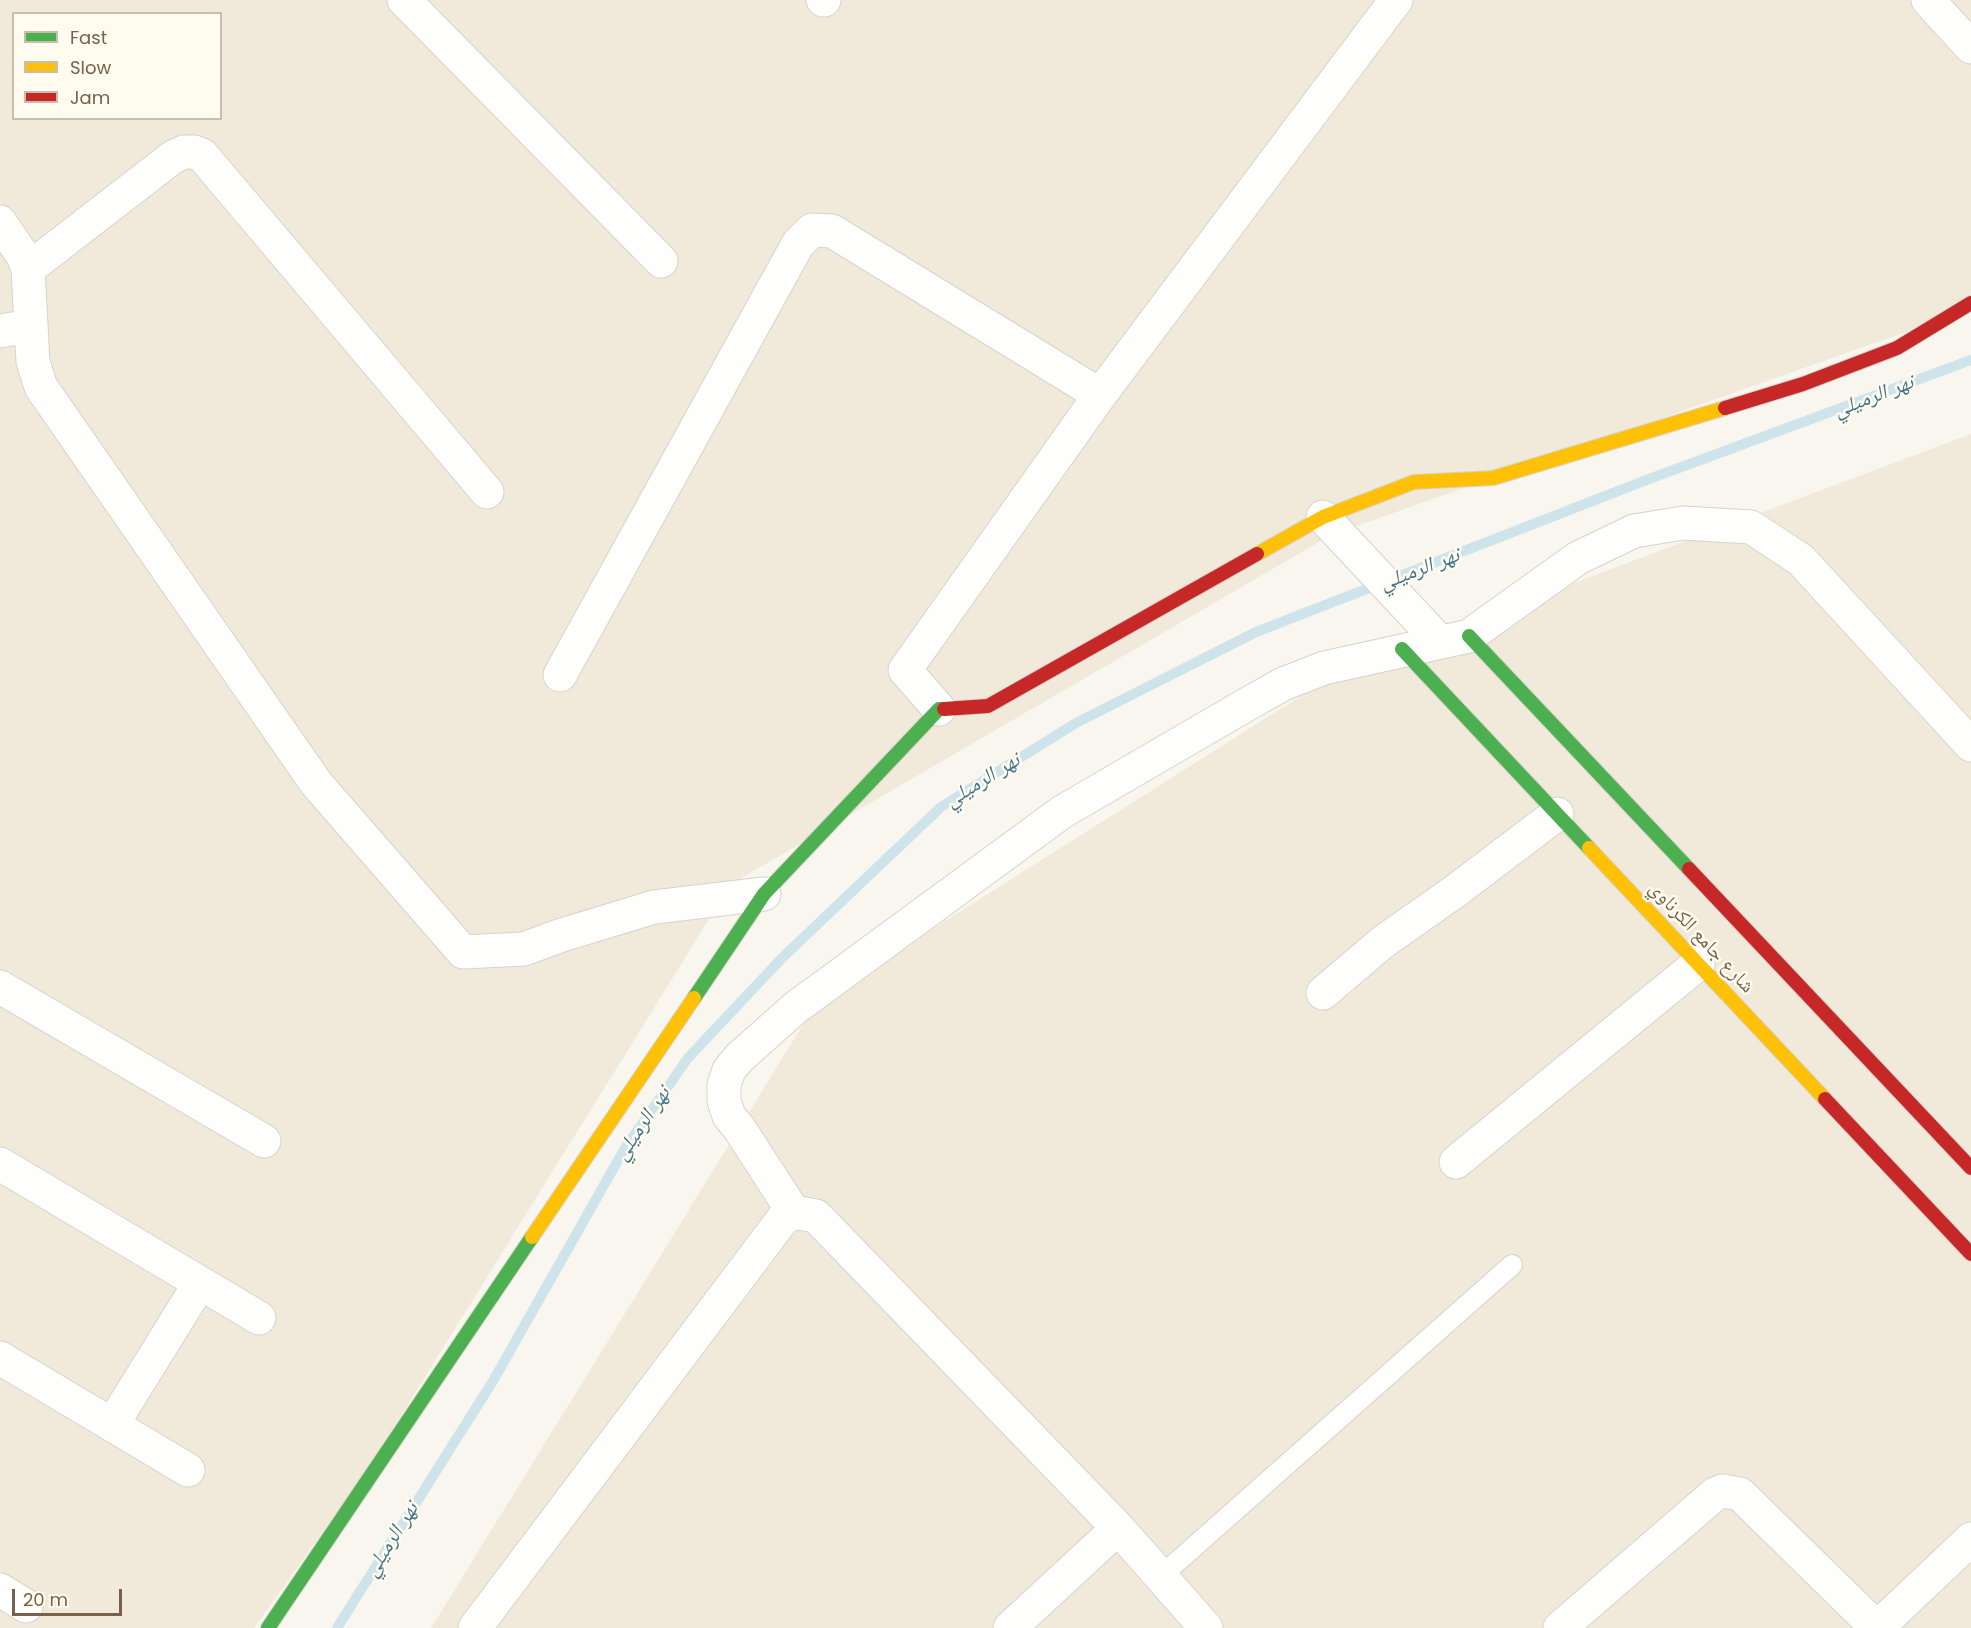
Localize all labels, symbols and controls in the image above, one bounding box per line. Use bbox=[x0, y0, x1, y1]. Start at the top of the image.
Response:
legend bbox=[12, 12, 222, 120]
text: Fast bbox=[70, 25, 107, 50]
text: Slow bbox=[70, 55, 111, 80]
text: Jam bbox=[70, 85, 110, 110]
water label: نهر الرميلي bbox=[1831, 370, 1917, 424]
water label: نهر الرميلي bbox=[1377, 543, 1463, 597]
water label: نهر الرميلي bbox=[941, 748, 1025, 814]
street label: شارع جامع الكرناوي bbox=[1643, 877, 1759, 999]
water label: نهر الرميلي bbox=[609, 1082, 677, 1166]
water label: نهر الرميلي bbox=[359, 1498, 425, 1582]
scale bar bbox=[15, 1577, 124, 1615]
text: 20 m bbox=[23, 1587, 68, 1612]

